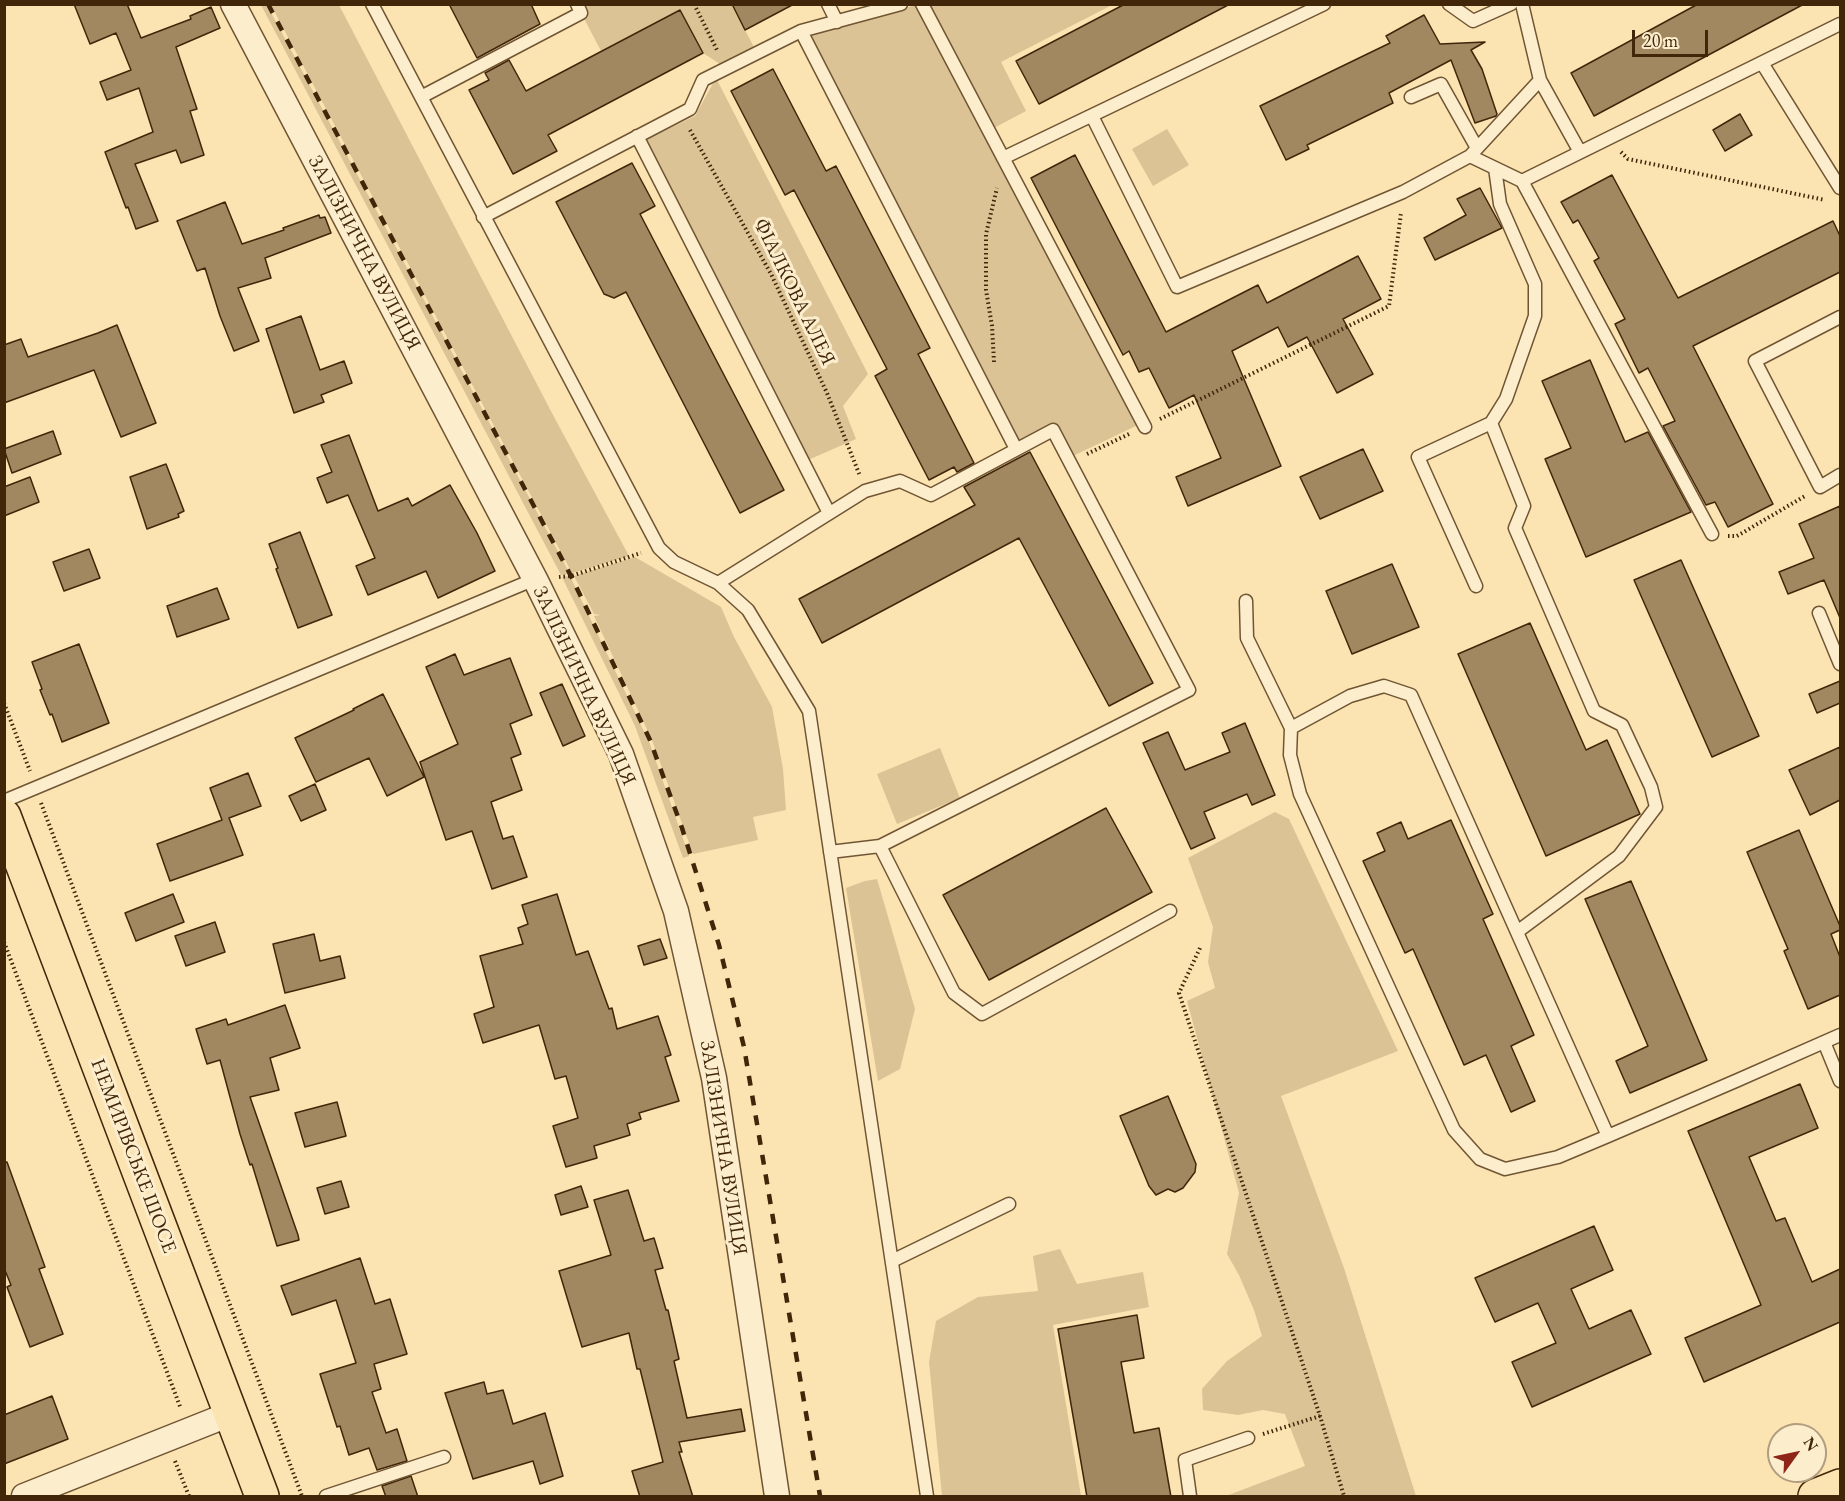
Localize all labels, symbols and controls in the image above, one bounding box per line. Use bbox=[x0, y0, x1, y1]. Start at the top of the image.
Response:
scale bar bbox=[1635, 18, 1712, 56]
text: 20 m bbox=[1643, 29, 1678, 52]
street label: ЗАЛІЗНИЧНА ВУЛИЦЯ bbox=[302, 152, 426, 354]
street label: ФІАЛКОВА АЛЕЯ bbox=[748, 215, 840, 369]
street label: ЗАЛІЗНИЧНА ВУЛИЦЯ bbox=[527, 583, 641, 789]
street label: ЗАЛІЗНИЧНА ВУЛИЦЯ bbox=[694, 1039, 752, 1257]
street label: НЕМИРІВСЬКЕ ШОСЕ bbox=[85, 1055, 181, 1257]
north arrow bbox=[1767, 1423, 1827, 1483]
text: N bbox=[1799, 1433, 1823, 1455]

